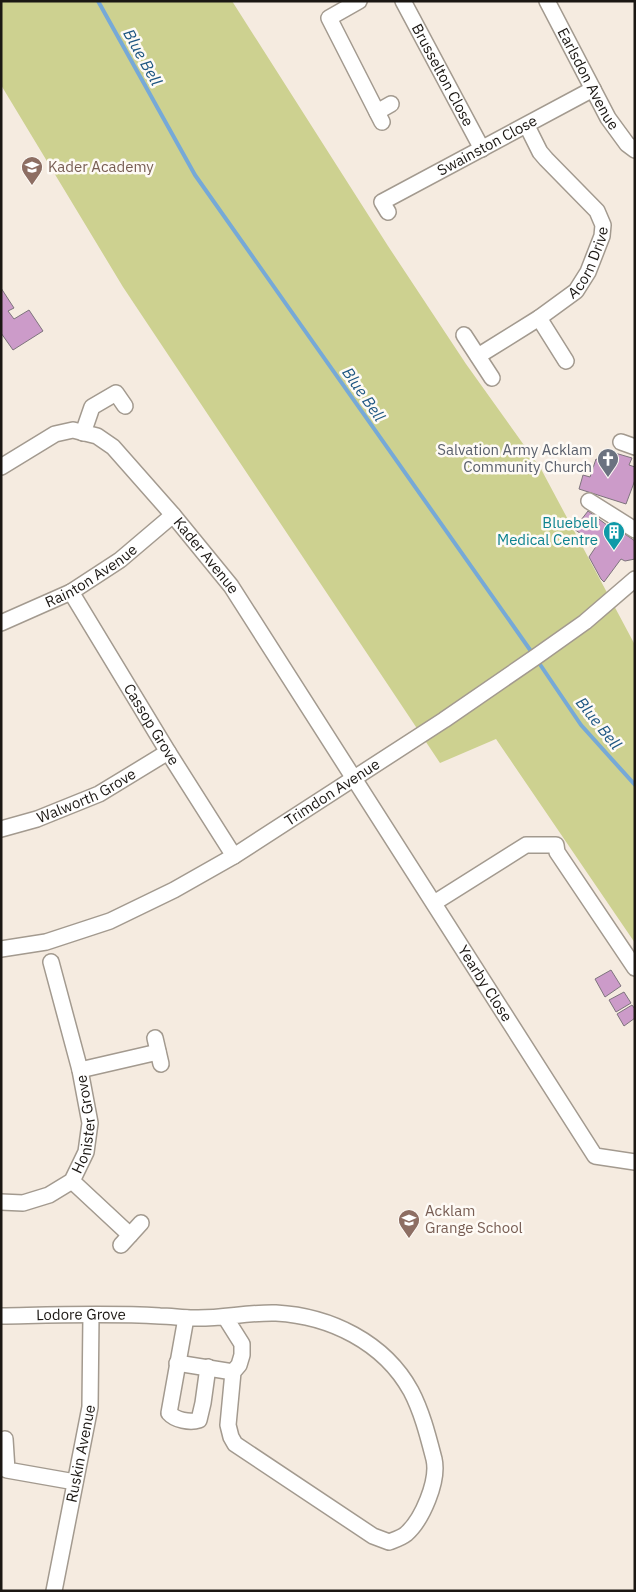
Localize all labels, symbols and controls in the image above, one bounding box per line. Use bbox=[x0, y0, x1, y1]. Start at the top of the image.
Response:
street label: Brusselton Close bbox=[408, 20, 478, 130]
street label: Earlsdon Avenue bbox=[554, 24, 623, 133]
water label: Blue Bell bbox=[119, 25, 167, 89]
street label: Swainston Close bbox=[434, 111, 540, 180]
school or university icon: Kader Academy bbox=[20, 155, 44, 186]
place label: Kader Academy bbox=[48, 157, 154, 176]
street label: Acorn Drive bbox=[564, 226, 612, 303]
water label: Blue Bell bbox=[338, 363, 390, 426]
place label: Salvation Army Acklam Community Church bbox=[437, 440, 592, 476]
church icon: Salvation Army Acklam Community Church bbox=[596, 447, 620, 478]
street label: Kader Avenue bbox=[170, 513, 243, 597]
place label: Bluebell Medical Centre bbox=[497, 513, 598, 549]
building icon: Bluebell Medical Centre bbox=[602, 520, 626, 551]
street label: Rainton Avenue bbox=[42, 540, 141, 611]
street label: Cassop Grove bbox=[120, 680, 184, 769]
water label: Blue Bell bbox=[572, 693, 627, 754]
street label: Trimdon Avenue bbox=[281, 754, 383, 830]
street label: Walworth Grove bbox=[34, 764, 139, 827]
street label: Yearby Close bbox=[454, 942, 517, 1025]
street label: Honister Grove bbox=[67, 1073, 99, 1176]
place label: Acklam Grange School bbox=[425, 1201, 523, 1237]
school or university icon: Acklam Grange School bbox=[397, 1208, 421, 1239]
street label: Lodore Grove bbox=[36, 1304, 126, 1324]
street label: Ruskin Avenue bbox=[62, 1403, 99, 1504]

